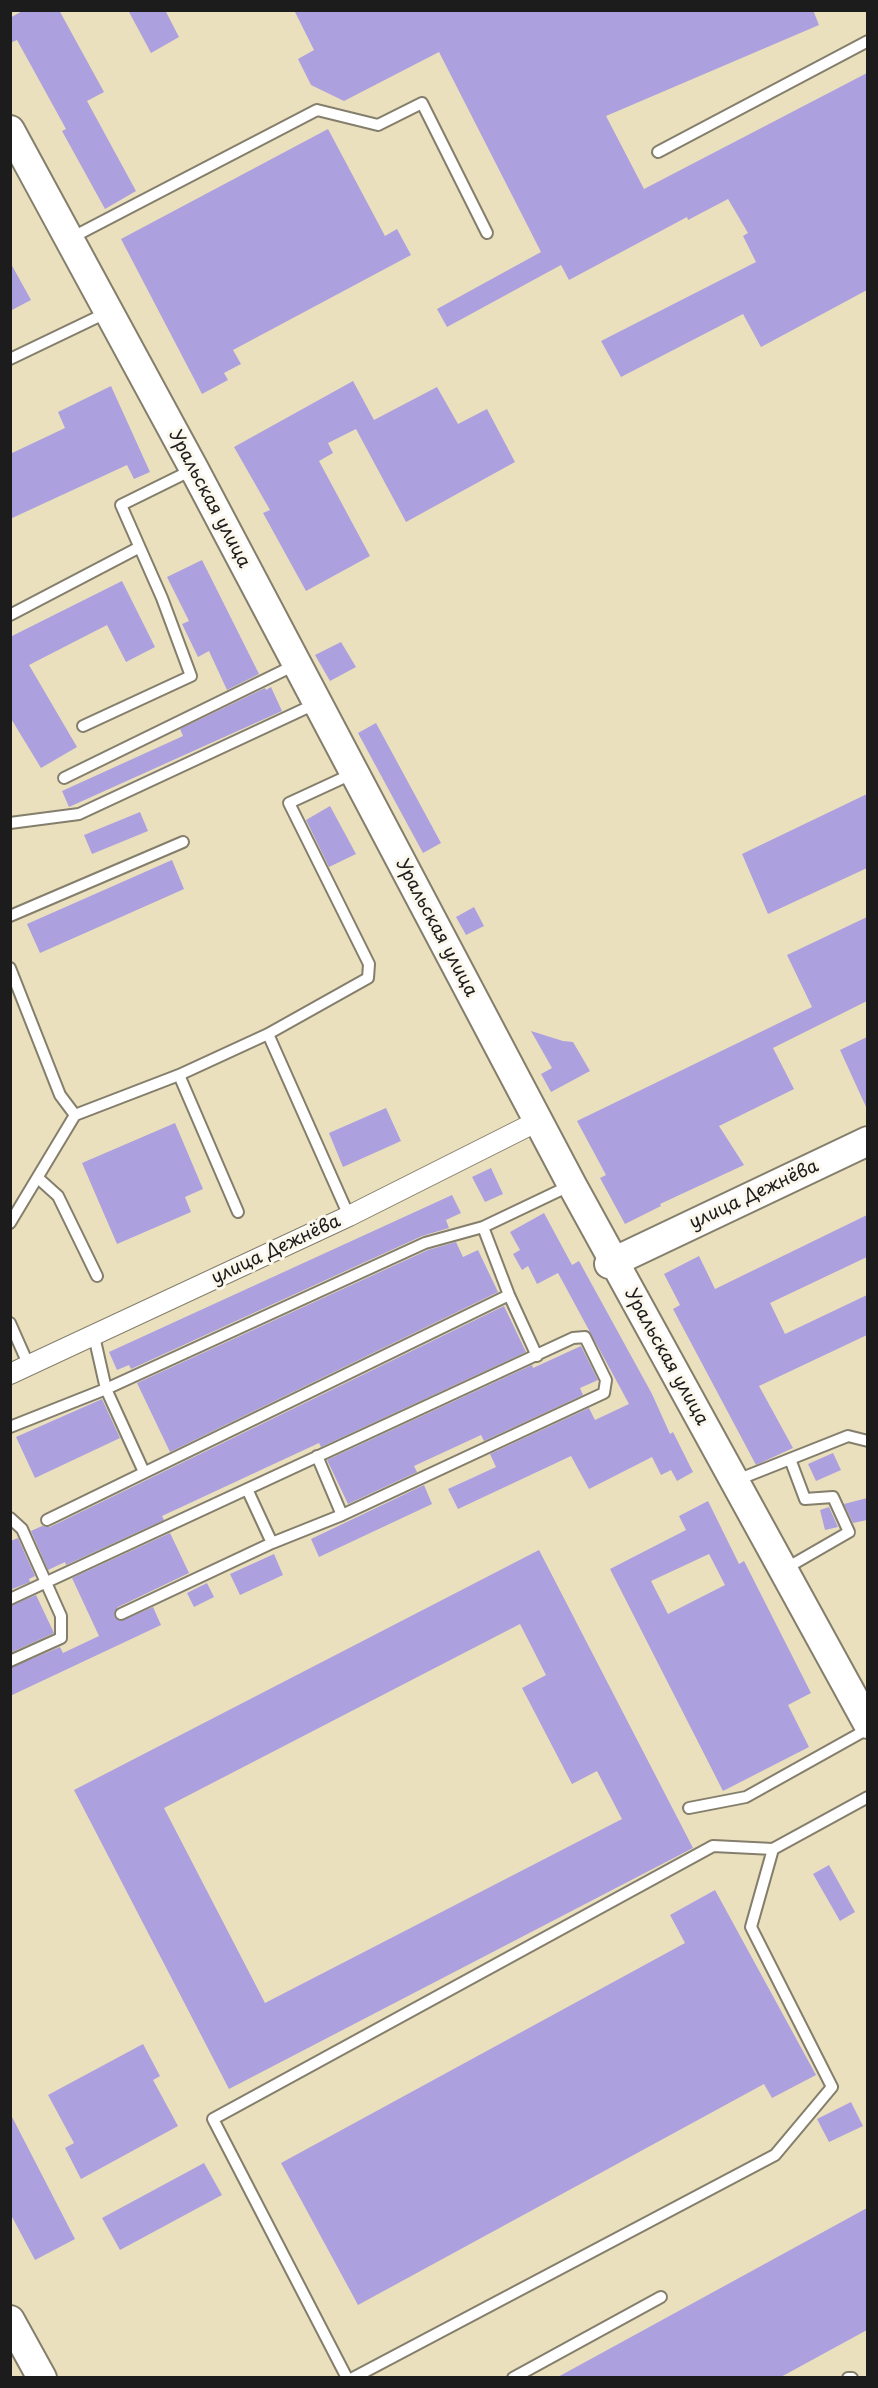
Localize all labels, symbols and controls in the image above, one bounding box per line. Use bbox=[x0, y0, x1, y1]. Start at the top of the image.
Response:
street label: Уральская улица bbox=[164, 426, 254, 572]
street label: Уральская улица bbox=[391, 855, 481, 1001]
street label: улица Дежнёва bbox=[686, 1156, 822, 1234]
street label: улица Дежнёва bbox=[208, 1211, 344, 1289]
street label: Уральская улица bbox=[619, 1285, 713, 1429]

